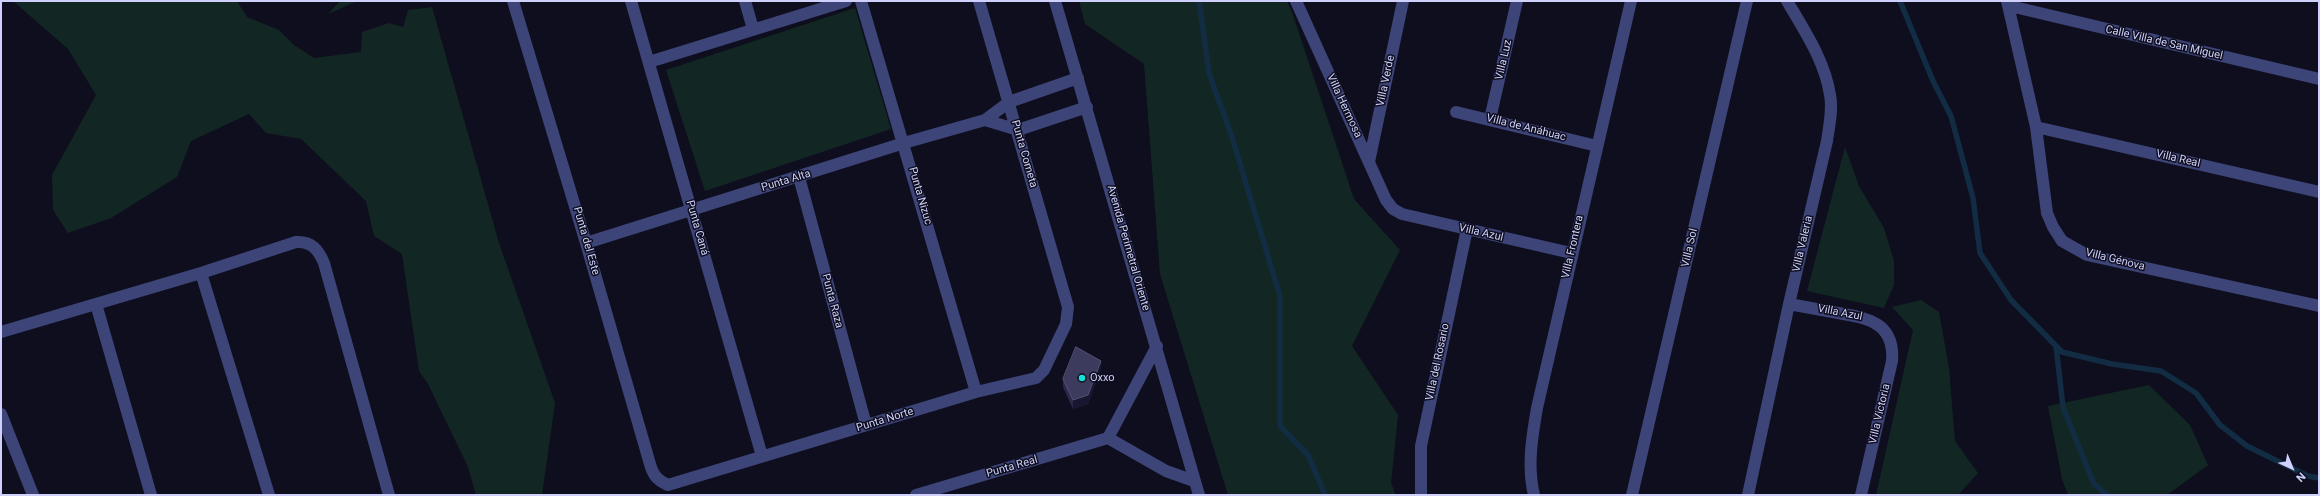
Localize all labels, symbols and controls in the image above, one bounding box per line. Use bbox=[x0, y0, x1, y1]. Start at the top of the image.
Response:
street label: Calle Villa de San Miguel bbox=[2104, 23, 2224, 63]
street label: Villa Luz bbox=[1493, 39, 1515, 81]
street label: Villa Verde bbox=[1374, 54, 1398, 108]
street label: Villa Hermosa bbox=[1323, 72, 1365, 140]
street label: Villa de Anáhuac bbox=[1485, 112, 1567, 144]
street label: Punta Cometa bbox=[1008, 119, 1040, 189]
street label: Villa Real bbox=[2155, 148, 2201, 170]
street label: Punta Nizuc bbox=[905, 166, 935, 226]
street label: Punta Alta bbox=[760, 167, 812, 195]
street label: Avenida Perimetral Oriente bbox=[1104, 184, 1152, 312]
street label: Punta Caná bbox=[683, 199, 711, 257]
street label: Punta del Este bbox=[570, 205, 602, 277]
street label: Villa Frontera bbox=[1559, 214, 1587, 280]
street label: Villa Valeria bbox=[1790, 215, 1816, 273]
street label: Villa Azul bbox=[1458, 221, 1504, 245]
street label: Villa Sol bbox=[1679, 227, 1701, 269]
street label: Villa Génova bbox=[2084, 246, 2146, 274]
street label: Punta Raza bbox=[818, 272, 846, 330]
street label: Villa Azul bbox=[1817, 302, 1863, 324]
street label: Villa del Rosario bbox=[1423, 322, 1453, 402]
place label: Oxxo bbox=[1090, 371, 1115, 385]
marker: Oxxo bbox=[1077, 373, 1087, 383]
street label: Villa Victoria bbox=[1867, 383, 1893, 445]
street label: Punta Norte bbox=[855, 405, 915, 435]
north arrow bbox=[2272, 448, 2312, 488]
street label: Punta Real bbox=[985, 453, 1039, 481]
text: N bbox=[2293, 470, 2308, 484]

